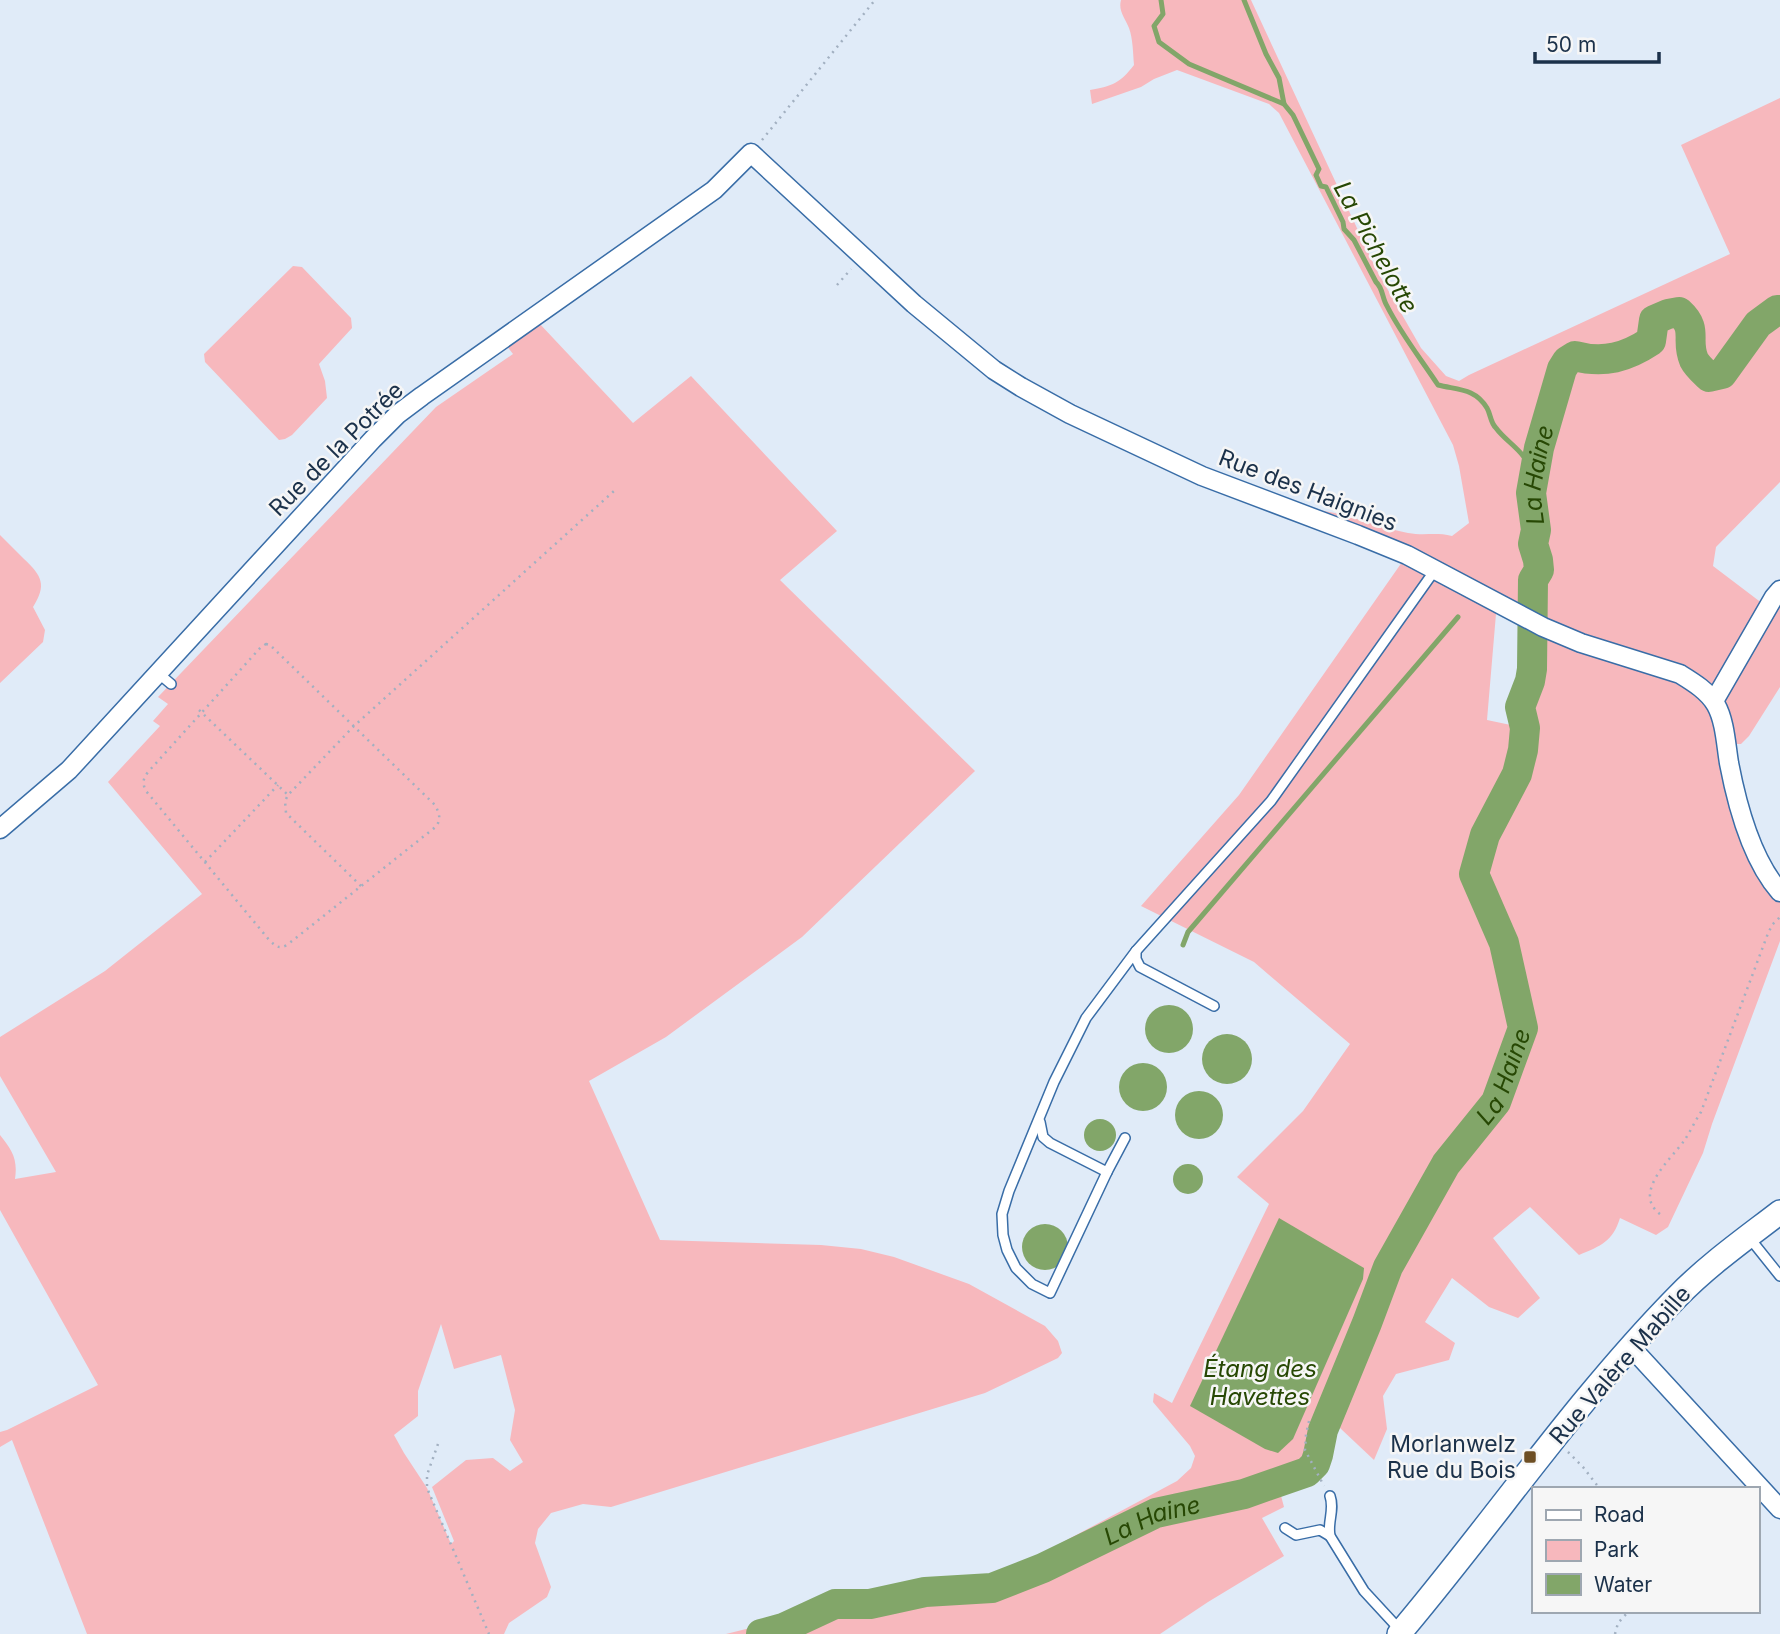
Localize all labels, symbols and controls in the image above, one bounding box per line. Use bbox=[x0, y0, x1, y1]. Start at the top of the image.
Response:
scale bar bbox=[1535, 21, 1659, 65]
text: 50 m bbox=[1546, 32, 1596, 57]
water label: La Pichelotte bbox=[1328, 176, 1424, 318]
street label: Rue de la Potrée bbox=[263, 376, 409, 522]
water label: La Haine bbox=[1516, 421, 1560, 527]
street label: Rue des Haignies bbox=[1215, 443, 1401, 537]
water label: La Haine bbox=[1470, 1024, 1536, 1130]
street label: Rue Valère Mabille bbox=[1544, 1280, 1696, 1450]
water label: Étang des Havettes bbox=[1203, 1353, 1317, 1411]
place label: Morlanwelz Rue du Bois bbox=[1387, 1430, 1516, 1484]
marker: Morlanwelz Rue du Bois bbox=[1522, 1449, 1538, 1465]
legend bbox=[1532, 1487, 1759, 1613]
water label: La Haine bbox=[1099, 1489, 1203, 1551]
text: Road bbox=[1594, 1502, 1645, 1527]
text: Park bbox=[1594, 1537, 1639, 1562]
text: Water bbox=[1594, 1572, 1652, 1597]

